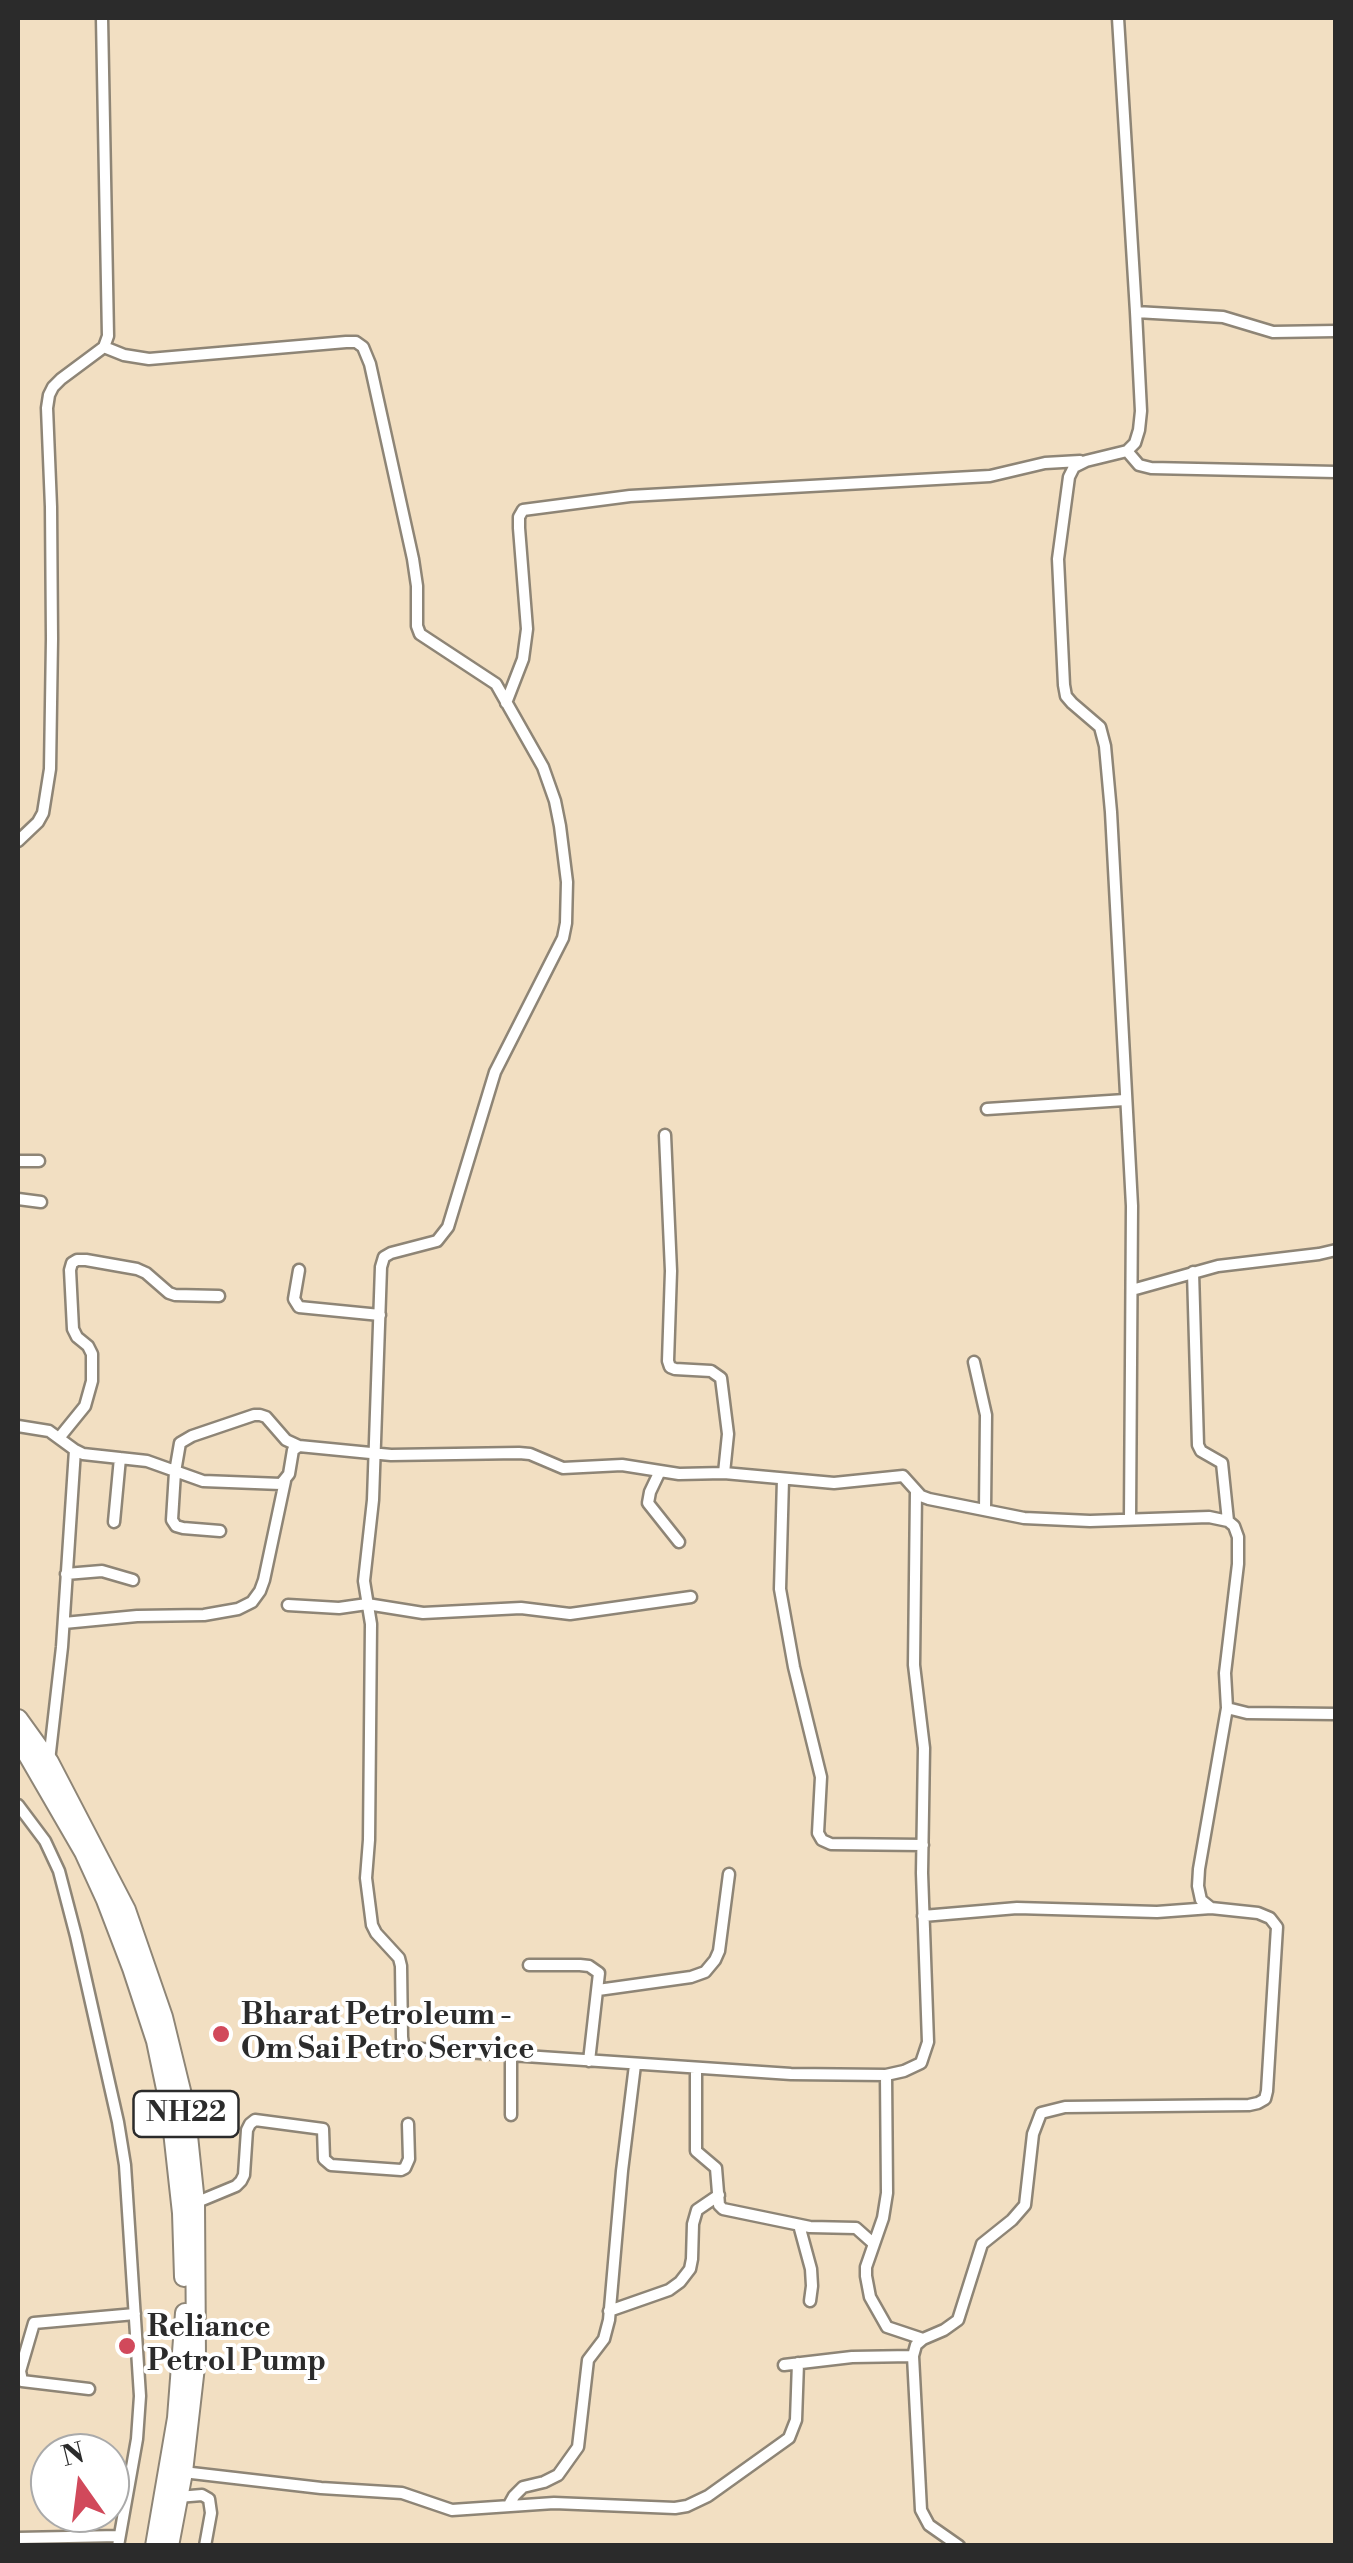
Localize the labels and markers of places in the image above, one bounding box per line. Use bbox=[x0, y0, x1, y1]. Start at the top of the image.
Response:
place label: Bharat Petroleum - Om Sai Petro Service bbox=[241, 1999, 534, 2070]
marker: Bharat Petroleum - Om Sai Petro Service bbox=[210, 2023, 232, 2045]
place label: Reliance Petrol Pump bbox=[147, 2311, 326, 2382]
marker: Reliance Petrol Pump bbox=[116, 2335, 138, 2357]

